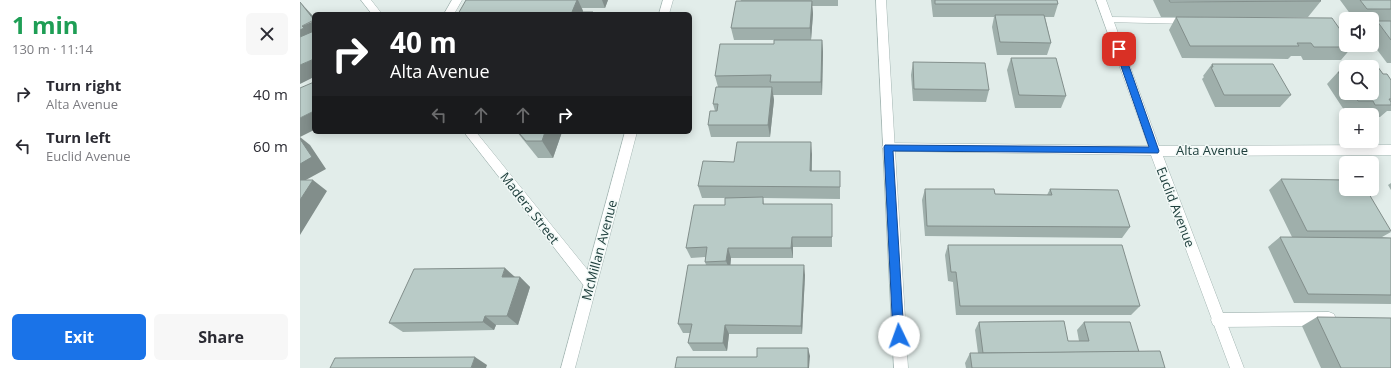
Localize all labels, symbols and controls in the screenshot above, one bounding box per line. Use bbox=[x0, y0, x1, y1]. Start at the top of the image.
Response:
text: 1 min bbox=[12, 8, 79, 41]
map controls bbox=[1339, 12, 1379, 196]
button: sound bbox=[1339, 12, 1379, 52]
button: close bbox=[246, 13, 288, 55]
text: 40 m bbox=[390, 23, 457, 61]
icon: right bbox=[324, 28, 376, 80]
pin bbox=[1102, 32, 1136, 66]
icon: arrive bbox=[1108, 38, 1130, 60]
text: 130 m · 11:14 bbox=[12, 40, 93, 58]
text: Alta Avenue bbox=[390, 59, 490, 83]
button: search bbox=[1339, 60, 1379, 100]
text: Turn right bbox=[46, 75, 121, 95]
icon: right bbox=[12, 83, 34, 105]
text: 40 m bbox=[253, 84, 288, 104]
text: Alta Avenue bbox=[46, 95, 118, 113]
icon: left bbox=[428, 104, 450, 126]
icon: ahead bbox=[470, 104, 492, 126]
icon: ahead bbox=[512, 104, 534, 126]
icon: right bbox=[554, 104, 576, 126]
button: + bbox=[1339, 108, 1379, 148]
text: Turn left bbox=[46, 127, 111, 147]
icon: left bbox=[12, 135, 34, 157]
text: 60 m bbox=[253, 136, 288, 156]
street label: Alta Avenue bbox=[1176, 141, 1248, 159]
text: Euclid Avenue bbox=[46, 147, 131, 165]
button: − bbox=[1339, 156, 1379, 196]
street label: Euclid Avenue bbox=[1152, 164, 1200, 250]
street label: Madera Street bbox=[496, 168, 564, 248]
street label: McMillan Avenue bbox=[577, 198, 621, 302]
button: Exit bbox=[12, 314, 146, 360]
button: Share bbox=[154, 314, 288, 360]
position arrow bbox=[878, 315, 920, 357]

